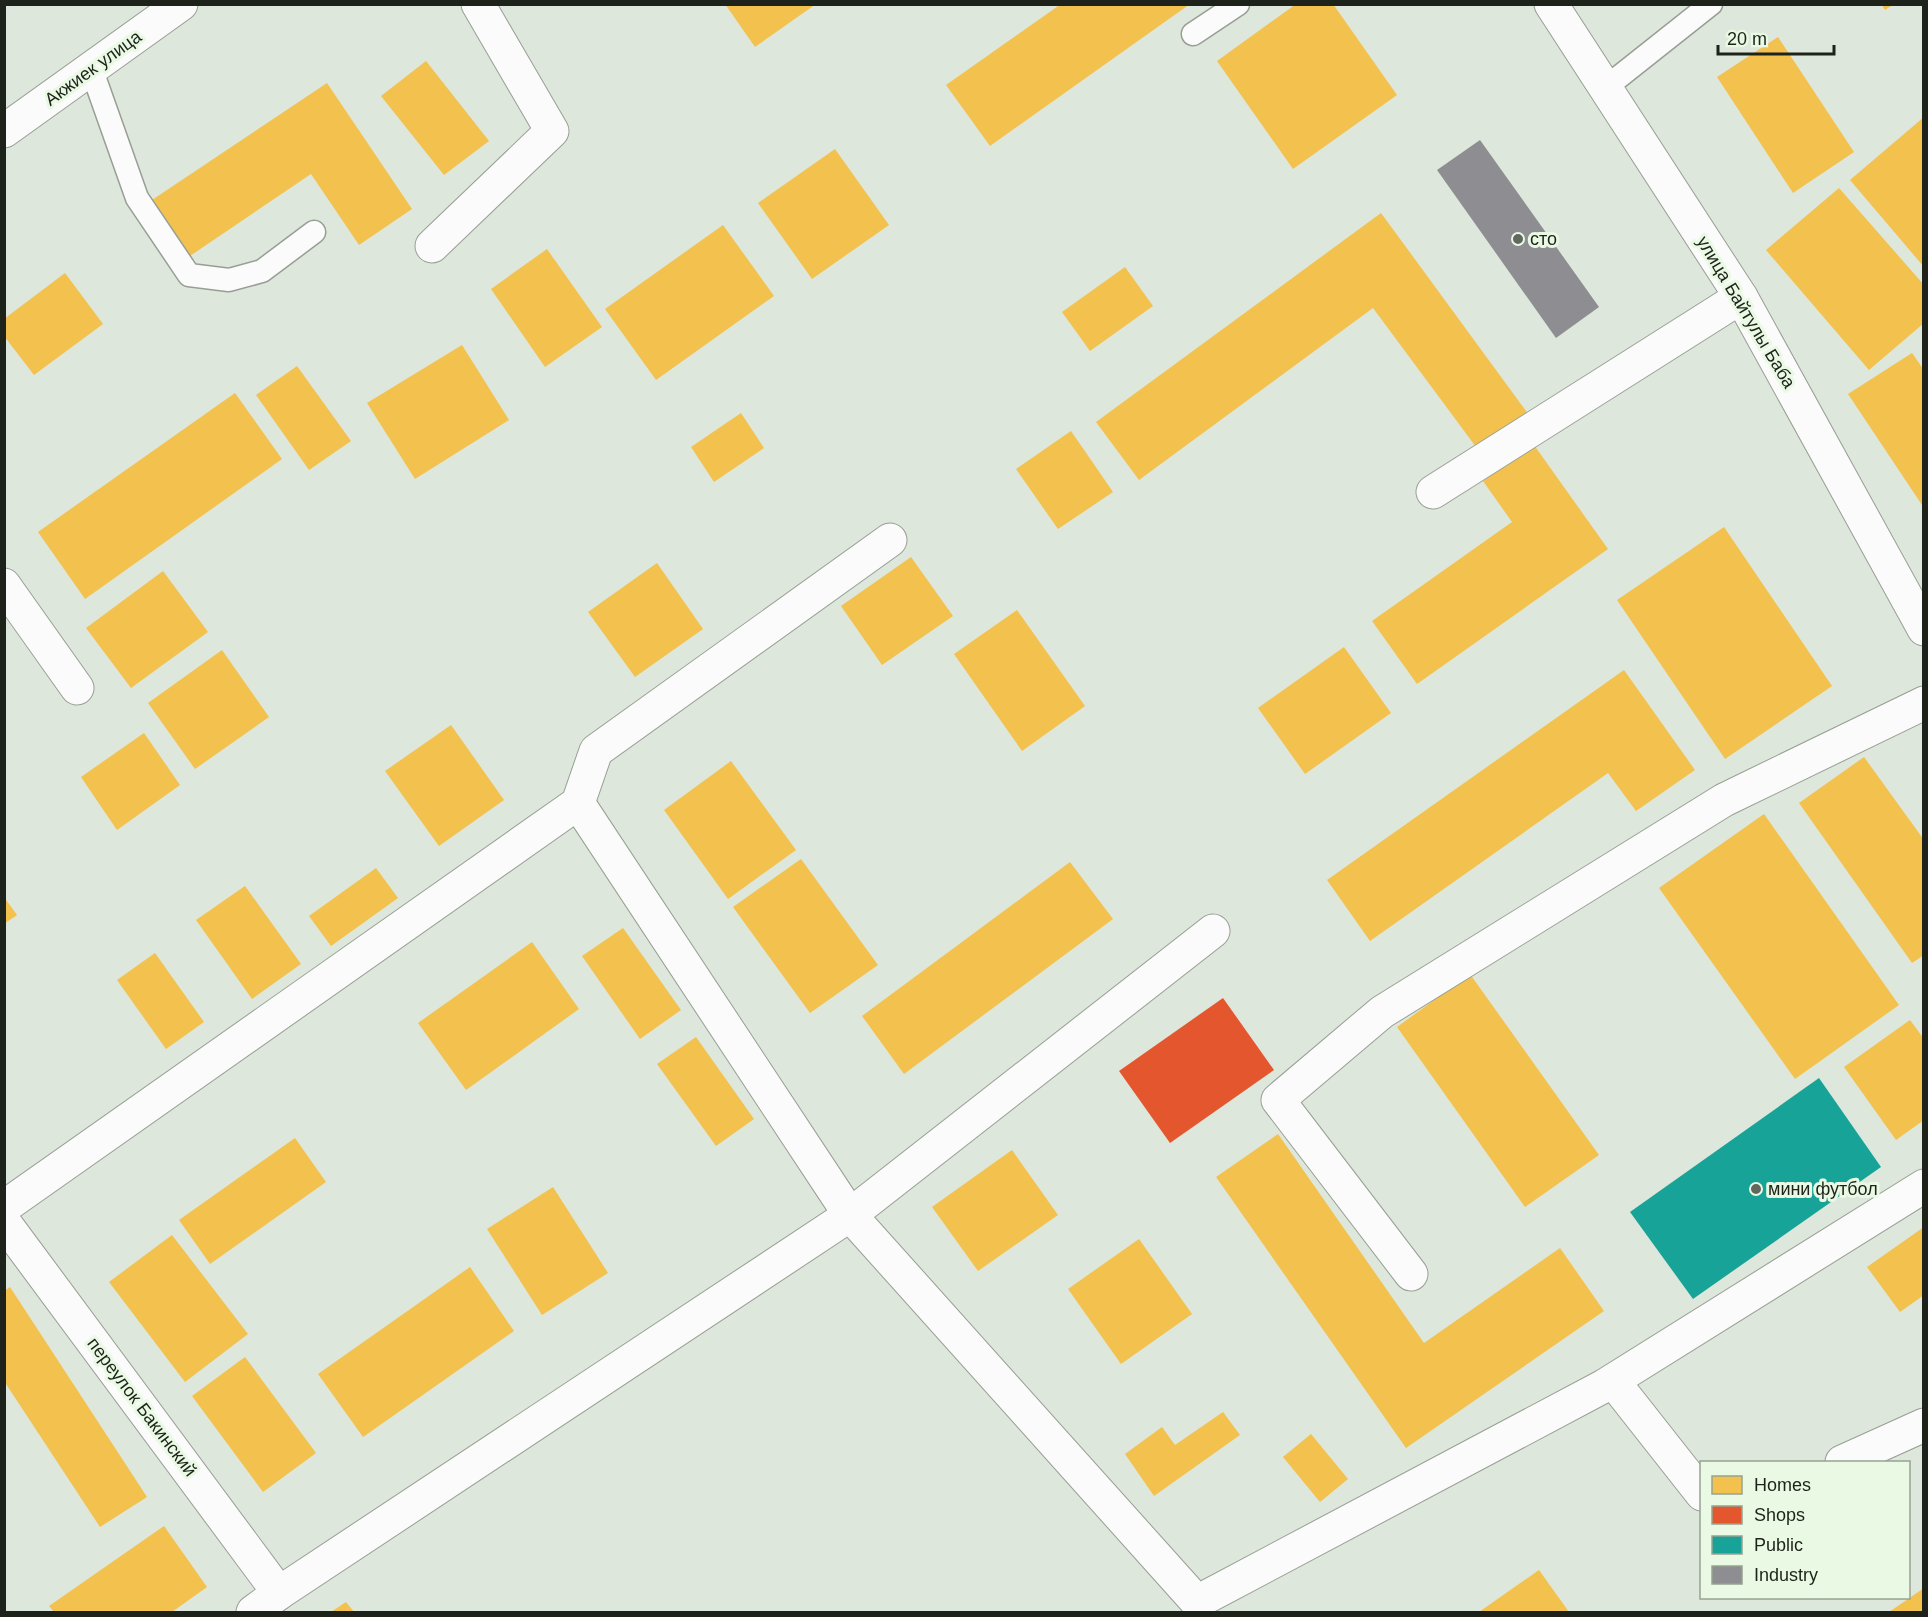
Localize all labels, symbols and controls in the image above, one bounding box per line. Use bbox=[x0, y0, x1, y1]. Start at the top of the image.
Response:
scale bar bbox=[1718, 18, 1834, 56]
street label: Акжиек улица bbox=[41, 26, 146, 110]
text: 20 m bbox=[1727, 29, 1767, 49]
place label: сто bbox=[1530, 229, 1557, 249]
marker: сто bbox=[1511, 232, 1525, 246]
street label: улица Байтулы Баба bbox=[1693, 232, 1800, 392]
place label: мини футбол bbox=[1768, 1179, 1878, 1199]
marker: мини футбол bbox=[1749, 1182, 1763, 1196]
street label: переулок Бакинский bbox=[83, 1334, 201, 1480]
legend bbox=[1700, 1461, 1910, 1599]
text: Homes bbox=[1754, 1475, 1811, 1495]
text: Shops bbox=[1754, 1505, 1805, 1525]
text: Public bbox=[1754, 1535, 1803, 1555]
text: Industry bbox=[1754, 1565, 1818, 1585]

